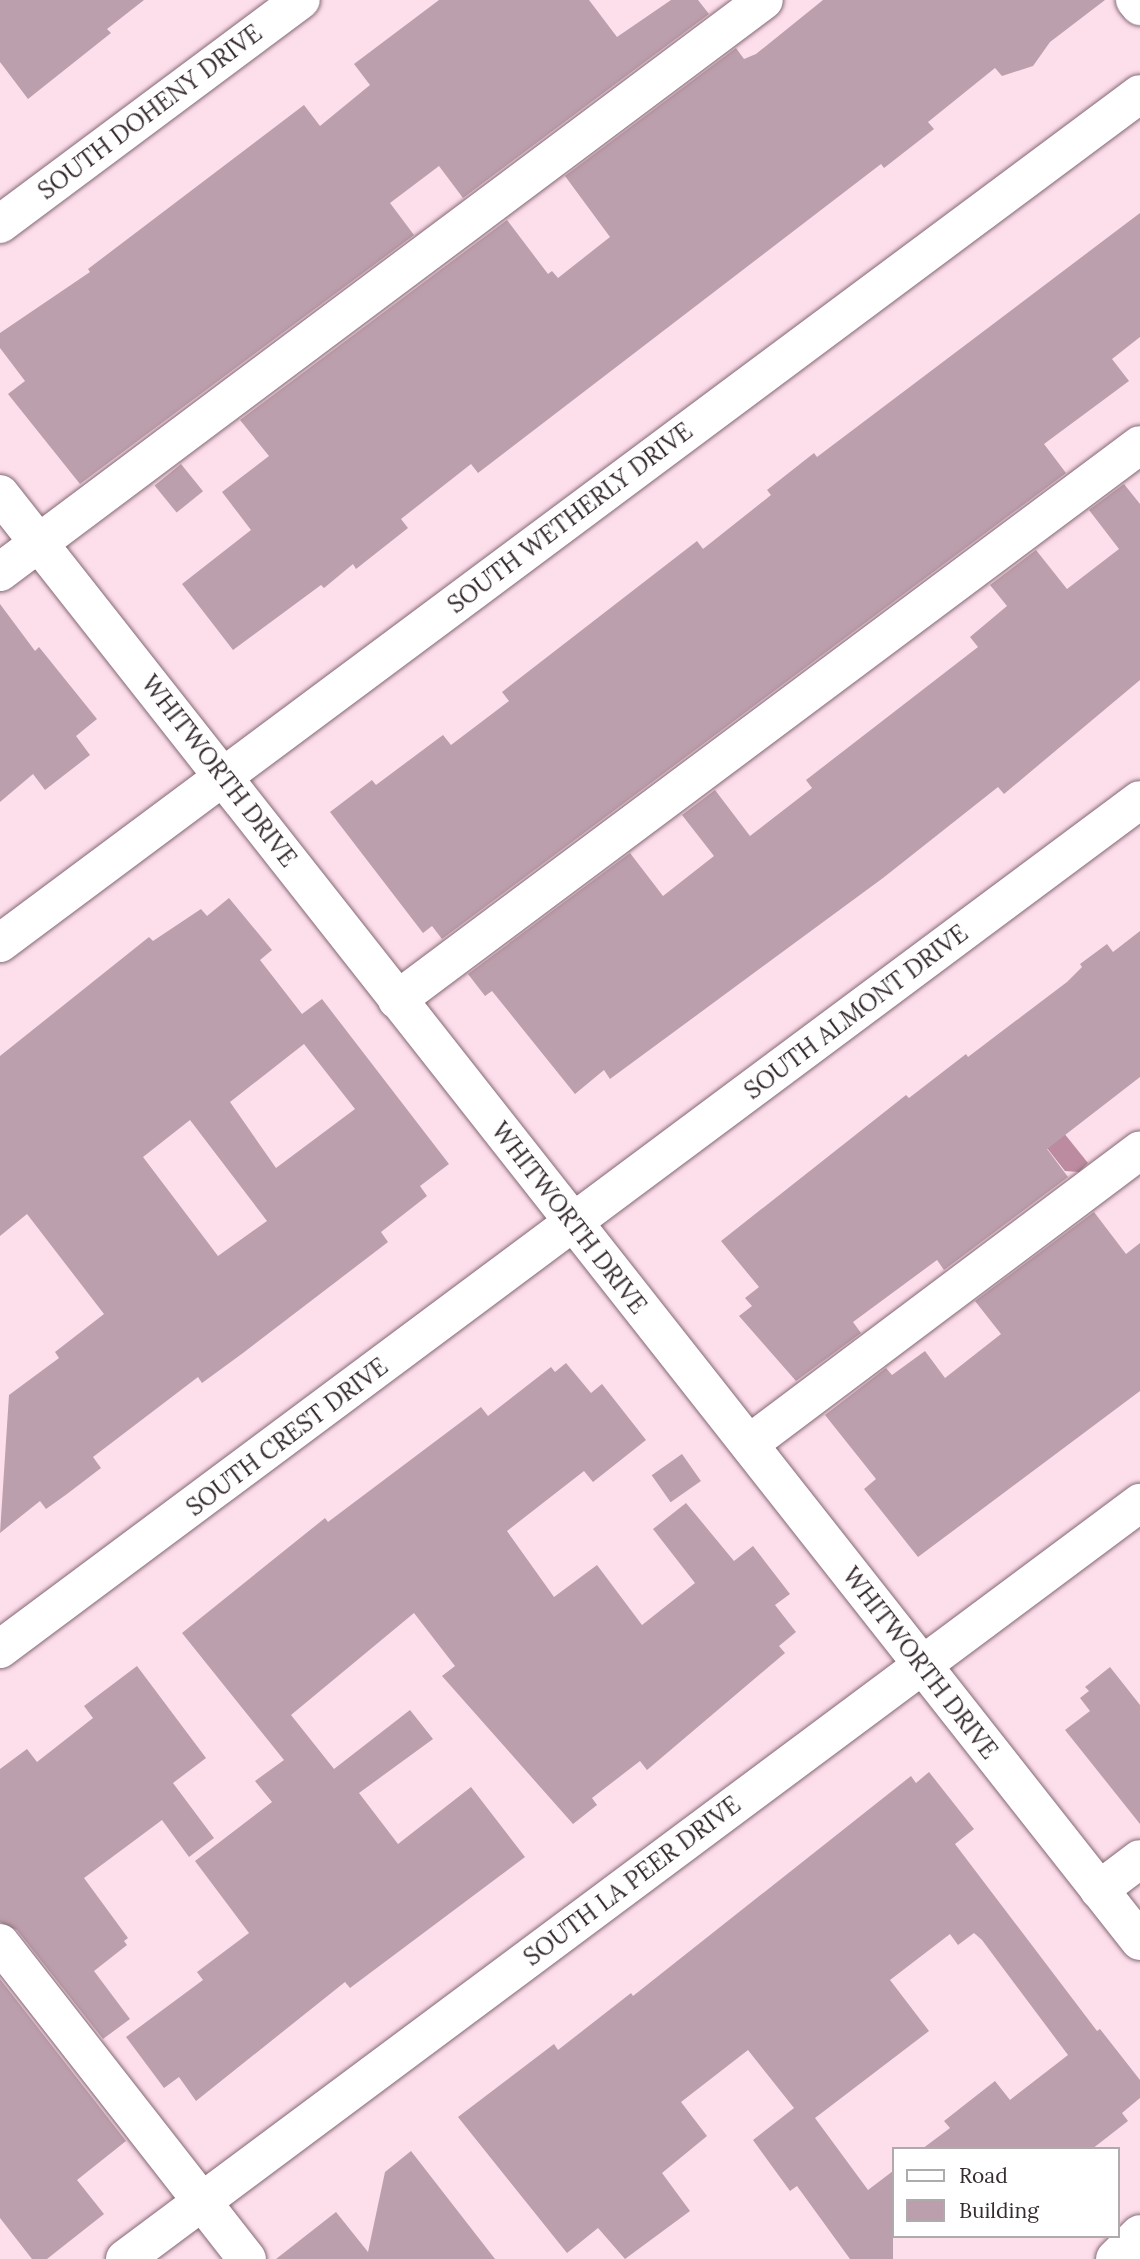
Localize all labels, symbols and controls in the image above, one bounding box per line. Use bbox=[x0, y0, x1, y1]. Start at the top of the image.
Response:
street label: SOUTH DOHENY DRIVE bbox=[33, 18, 267, 206]
street label: SOUTH WETHERLY DRIVE bbox=[442, 417, 698, 619]
street label: WHITWORTH DRIVE bbox=[135, 669, 303, 873]
street label: SOUTH ALMONT DRIVE bbox=[739, 919, 973, 1105]
street label: WHITWORTH DRIVE bbox=[485, 1116, 653, 1320]
street label: SOUTH CREST DRIVE bbox=[181, 1352, 393, 1522]
street label: WHITWORTH DRIVE bbox=[836, 1561, 1004, 1765]
street label: SOUTH LA PEER DRIVE bbox=[518, 1790, 746, 1972]
legend bbox=[892, 2147, 1119, 2238]
text: Road bbox=[959, 2162, 1008, 2189]
text: Building bbox=[959, 2197, 1039, 2224]

